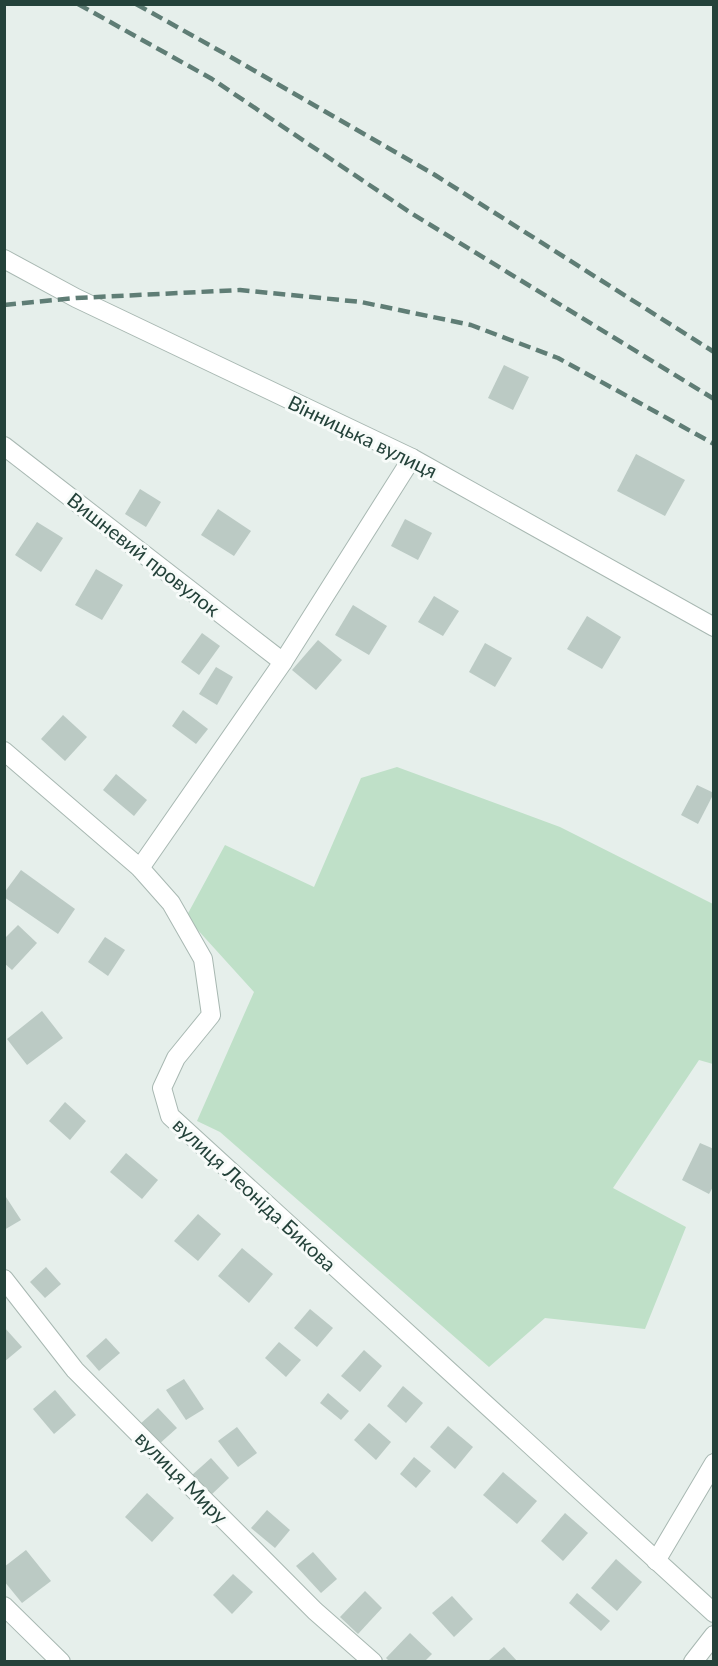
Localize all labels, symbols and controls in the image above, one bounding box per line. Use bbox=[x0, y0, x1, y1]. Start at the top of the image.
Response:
street label: Вінницька вулиця bbox=[285, 390, 441, 482]
street label: Вишневий провулок bbox=[63, 487, 225, 621]
street label: вулиця Леоніда Бикова bbox=[169, 1112, 341, 1276]
street label: вулиця Миру bbox=[131, 1426, 234, 1529]

